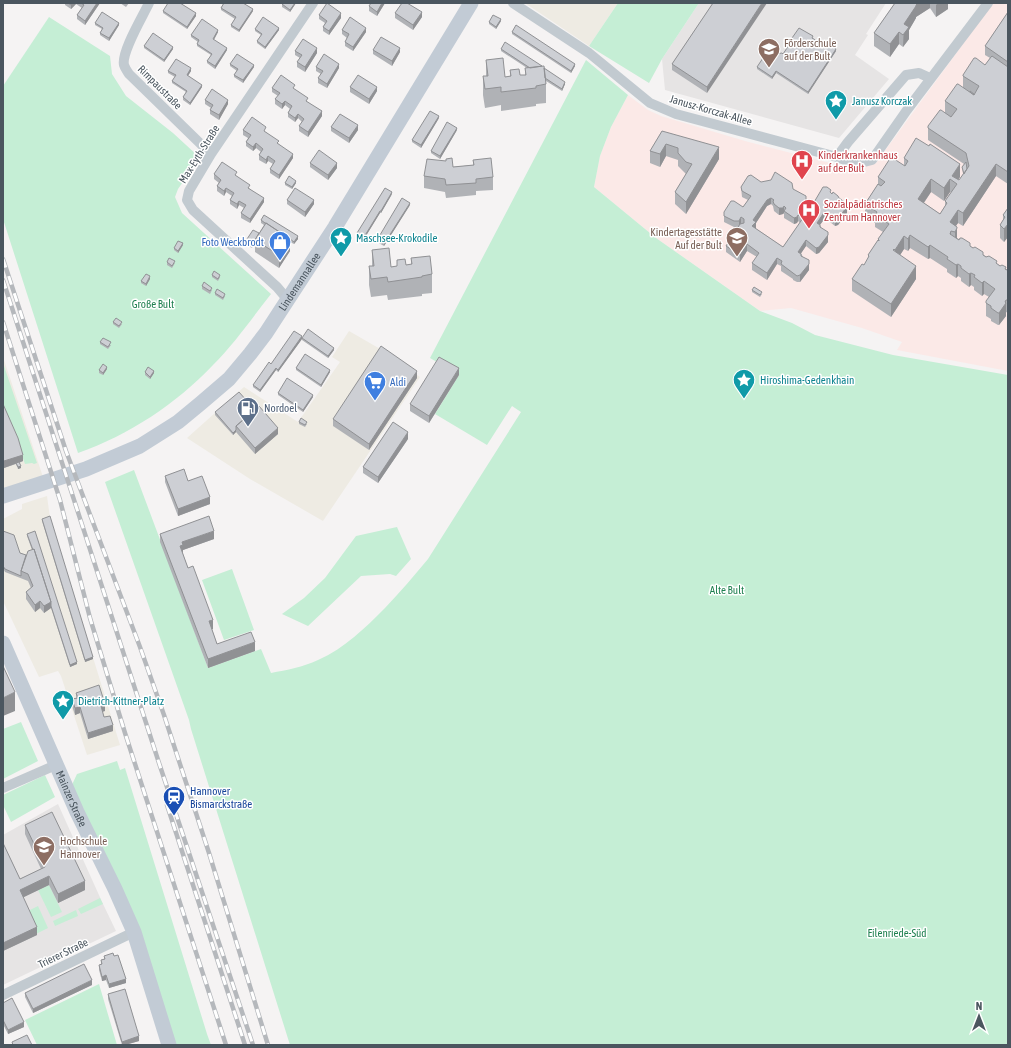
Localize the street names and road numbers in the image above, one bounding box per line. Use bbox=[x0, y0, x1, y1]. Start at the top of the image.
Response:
street label: Rimpaustraße bbox=[136, 63, 184, 111]
street label: Janusz-Korczak-Allee bbox=[668, 92, 754, 128]
street label: Max-Eyth-Straße bbox=[176, 123, 222, 185]
street label: Lindemannallee bbox=[276, 250, 323, 313]
street label: Mainzer Straße bbox=[54, 769, 89, 829]
street label: Trierer Straße bbox=[36, 936, 90, 970]

